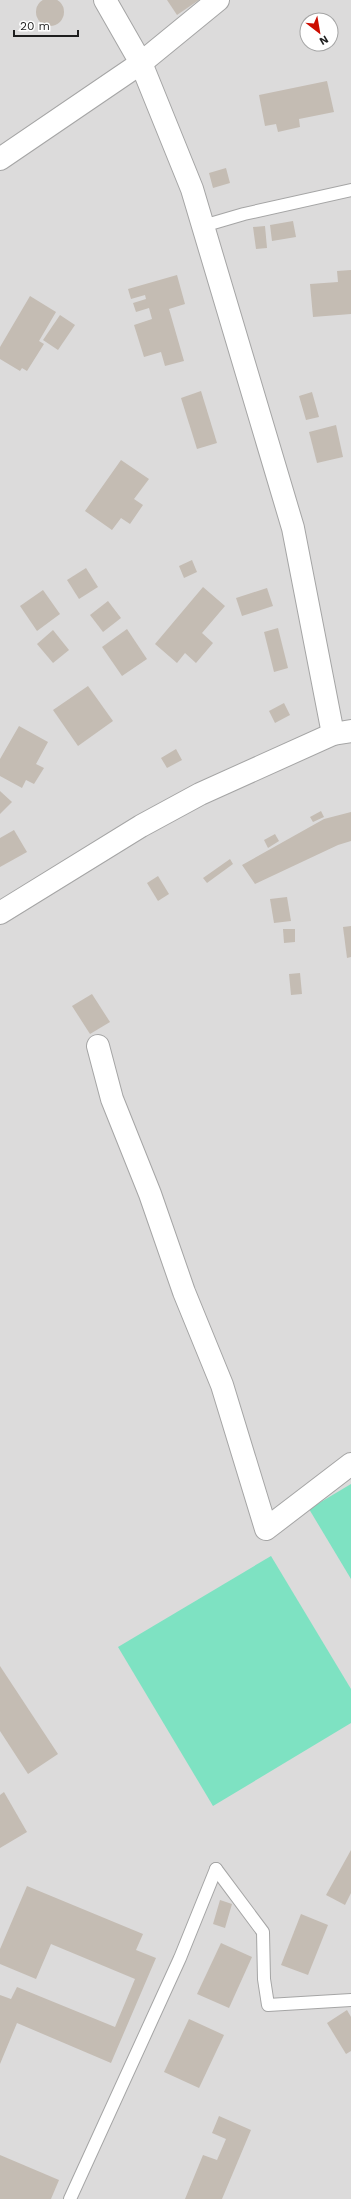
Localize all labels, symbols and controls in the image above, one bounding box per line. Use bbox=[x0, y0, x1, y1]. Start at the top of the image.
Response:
scale bar bbox=[14, 12, 78, 38]
north arrow bbox=[299, 12, 339, 52]
text: 20 m bbox=[20, 19, 50, 33]
text: N bbox=[317, 32, 331, 48]

